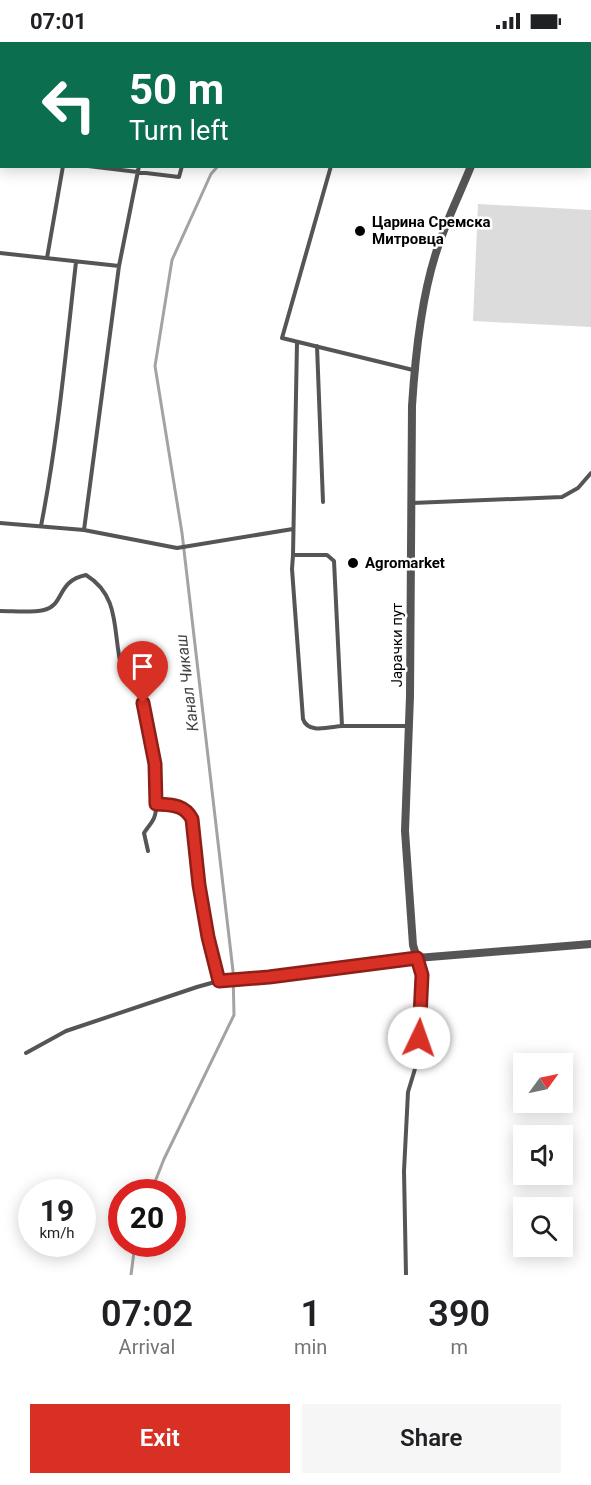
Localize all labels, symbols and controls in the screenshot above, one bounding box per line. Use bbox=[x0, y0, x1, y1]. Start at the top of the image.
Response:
text: 07:01 bbox=[30, 9, 87, 34]
text: 50 m bbox=[129, 65, 224, 114]
icon: left bbox=[30, 66, 108, 144]
text: Turn left bbox=[129, 115, 229, 147]
place label: Царина Сремска Митровца bbox=[372, 213, 491, 248]
marker: Царина Сремска Митровца bbox=[353, 224, 367, 238]
place label: Agromarket bbox=[365, 554, 445, 572]
marker: Agromarket bbox=[346, 556, 360, 570]
street label: Јарачки пут bbox=[388, 603, 406, 687]
water label: Канал Чикаш bbox=[172, 633, 202, 733]
pin bbox=[117, 641, 168, 703]
icon: arrive bbox=[126, 650, 159, 683]
position arrow bbox=[387, 1006, 451, 1070]
north arrow bbox=[513, 1053, 573, 1113]
map controls bbox=[513, 1053, 573, 1257]
button: sound bbox=[513, 1125, 573, 1185]
speed limit sign: 20 bbox=[108, 1179, 186, 1257]
text: 19 bbox=[40, 1193, 74, 1228]
button: search bbox=[513, 1197, 573, 1257]
text: km/h bbox=[39, 1224, 75, 1242]
text: 07:02 bbox=[101, 1293, 193, 1335]
text: 1 bbox=[300, 1293, 321, 1335]
text: 390 bbox=[428, 1293, 490, 1335]
text: Arrival bbox=[119, 1335, 175, 1359]
text: min bbox=[294, 1335, 327, 1359]
text: m bbox=[450, 1335, 468, 1359]
button: Exit bbox=[30, 1404, 290, 1473]
button: Share bbox=[302, 1404, 561, 1473]

